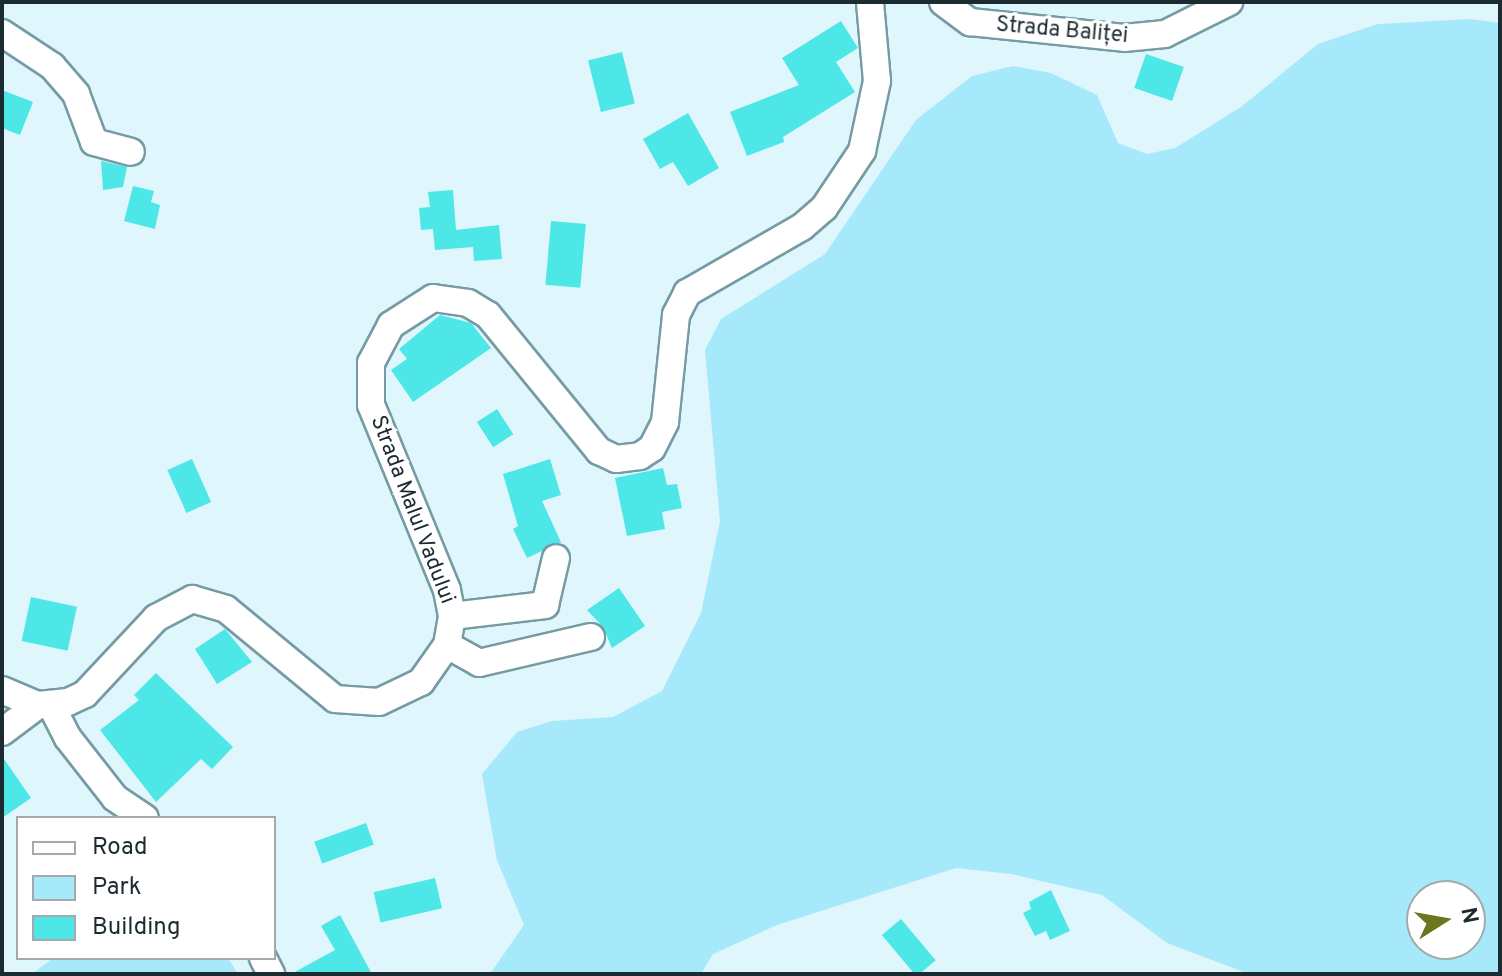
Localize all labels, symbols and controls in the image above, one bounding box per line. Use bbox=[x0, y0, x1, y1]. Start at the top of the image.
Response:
street label: Strada Baliței bbox=[995, 12, 1129, 50]
street label: Strada Malul Vadului bbox=[364, 412, 460, 608]
legend bbox=[16, 816, 276, 960]
text: Road bbox=[92, 833, 148, 863]
text: Park bbox=[92, 873, 142, 903]
north arrow bbox=[1406, 880, 1486, 960]
text: N bbox=[1453, 905, 1483, 926]
text: Building bbox=[92, 913, 181, 943]

